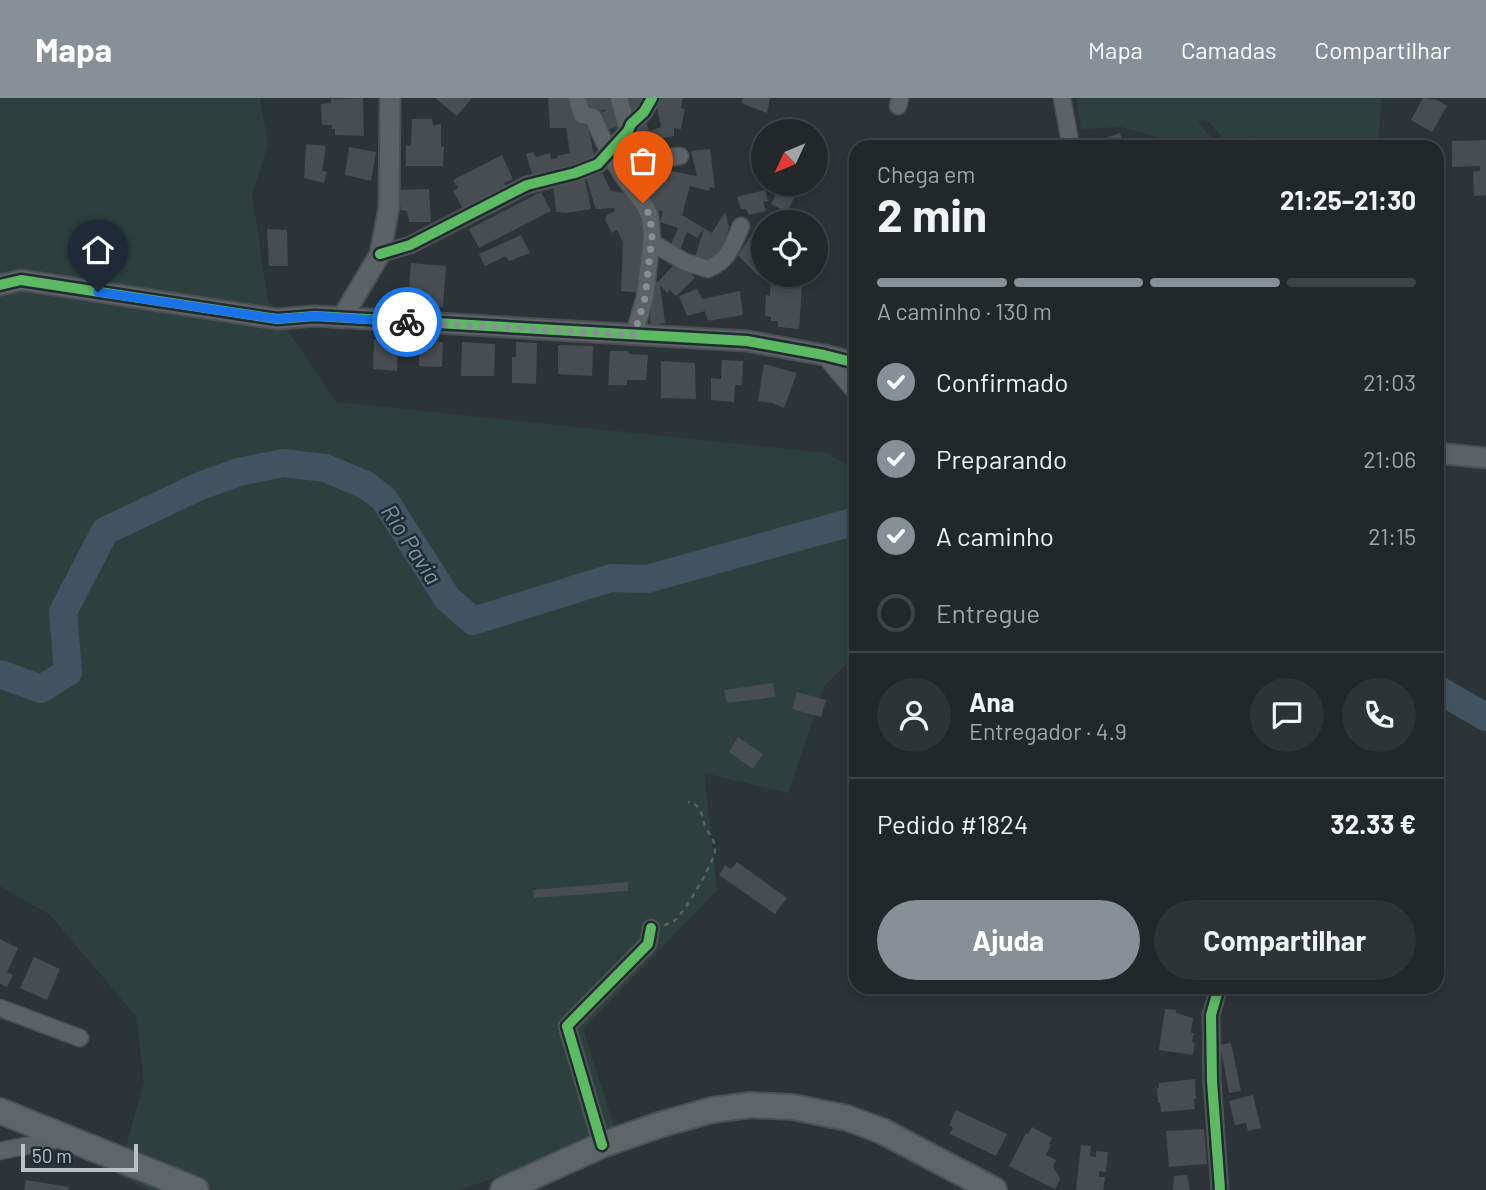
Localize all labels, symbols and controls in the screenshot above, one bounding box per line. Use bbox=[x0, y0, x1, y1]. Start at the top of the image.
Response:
text: Mapa bbox=[35, 29, 112, 69]
text: Mapa bbox=[1088, 35, 1143, 64]
text: Camadas bbox=[1181, 35, 1277, 64]
text: Compartilhar bbox=[1315, 35, 1451, 64]
north arrow bbox=[751, 119, 828, 196]
map controls bbox=[751, 119, 828, 287]
pin bbox=[613, 131, 673, 203]
icon: bag bbox=[624, 142, 662, 180]
text: Chega em bbox=[877, 160, 975, 188]
text: 21:25–21:30 bbox=[1280, 184, 1416, 215]
text: 2 min bbox=[877, 186, 987, 241]
button: locate bbox=[751, 210, 828, 287]
pin bbox=[68, 220, 128, 292]
icon: home bbox=[79, 231, 117, 269]
courier bbox=[372, 287, 442, 357]
text: A caminho · 130 m bbox=[877, 297, 1052, 325]
icon: bike bbox=[388, 303, 426, 341]
icon: check bbox=[877, 363, 915, 401]
text: Confirmado bbox=[936, 366, 1068, 397]
text: 21:03 bbox=[1363, 368, 1416, 396]
icon: check bbox=[877, 440, 915, 478]
text: Preparando bbox=[936, 443, 1067, 474]
text: 21:06 bbox=[1363, 445, 1416, 473]
water label: Rio Pavia bbox=[376, 499, 448, 589]
icon: check bbox=[877, 517, 915, 555]
text: A caminho bbox=[936, 520, 1054, 551]
text: 21:15 bbox=[1368, 522, 1416, 550]
text: Entregue bbox=[936, 597, 1040, 628]
button: person bbox=[877, 678, 951, 752]
button: chat bbox=[1250, 678, 1324, 752]
button: phone bbox=[1342, 678, 1416, 752]
text: Ana bbox=[969, 686, 1014, 717]
text: Entregador · 4.9 bbox=[969, 717, 1127, 745]
text: Pedido #1824 bbox=[877, 808, 1028, 839]
text: 32.33 € bbox=[1331, 808, 1416, 839]
button: Ajuda bbox=[877, 900, 1140, 980]
button: Compartilhar bbox=[1154, 900, 1416, 980]
scale bar bbox=[21, 1141, 138, 1173]
text: 50 m bbox=[32, 1144, 72, 1167]

